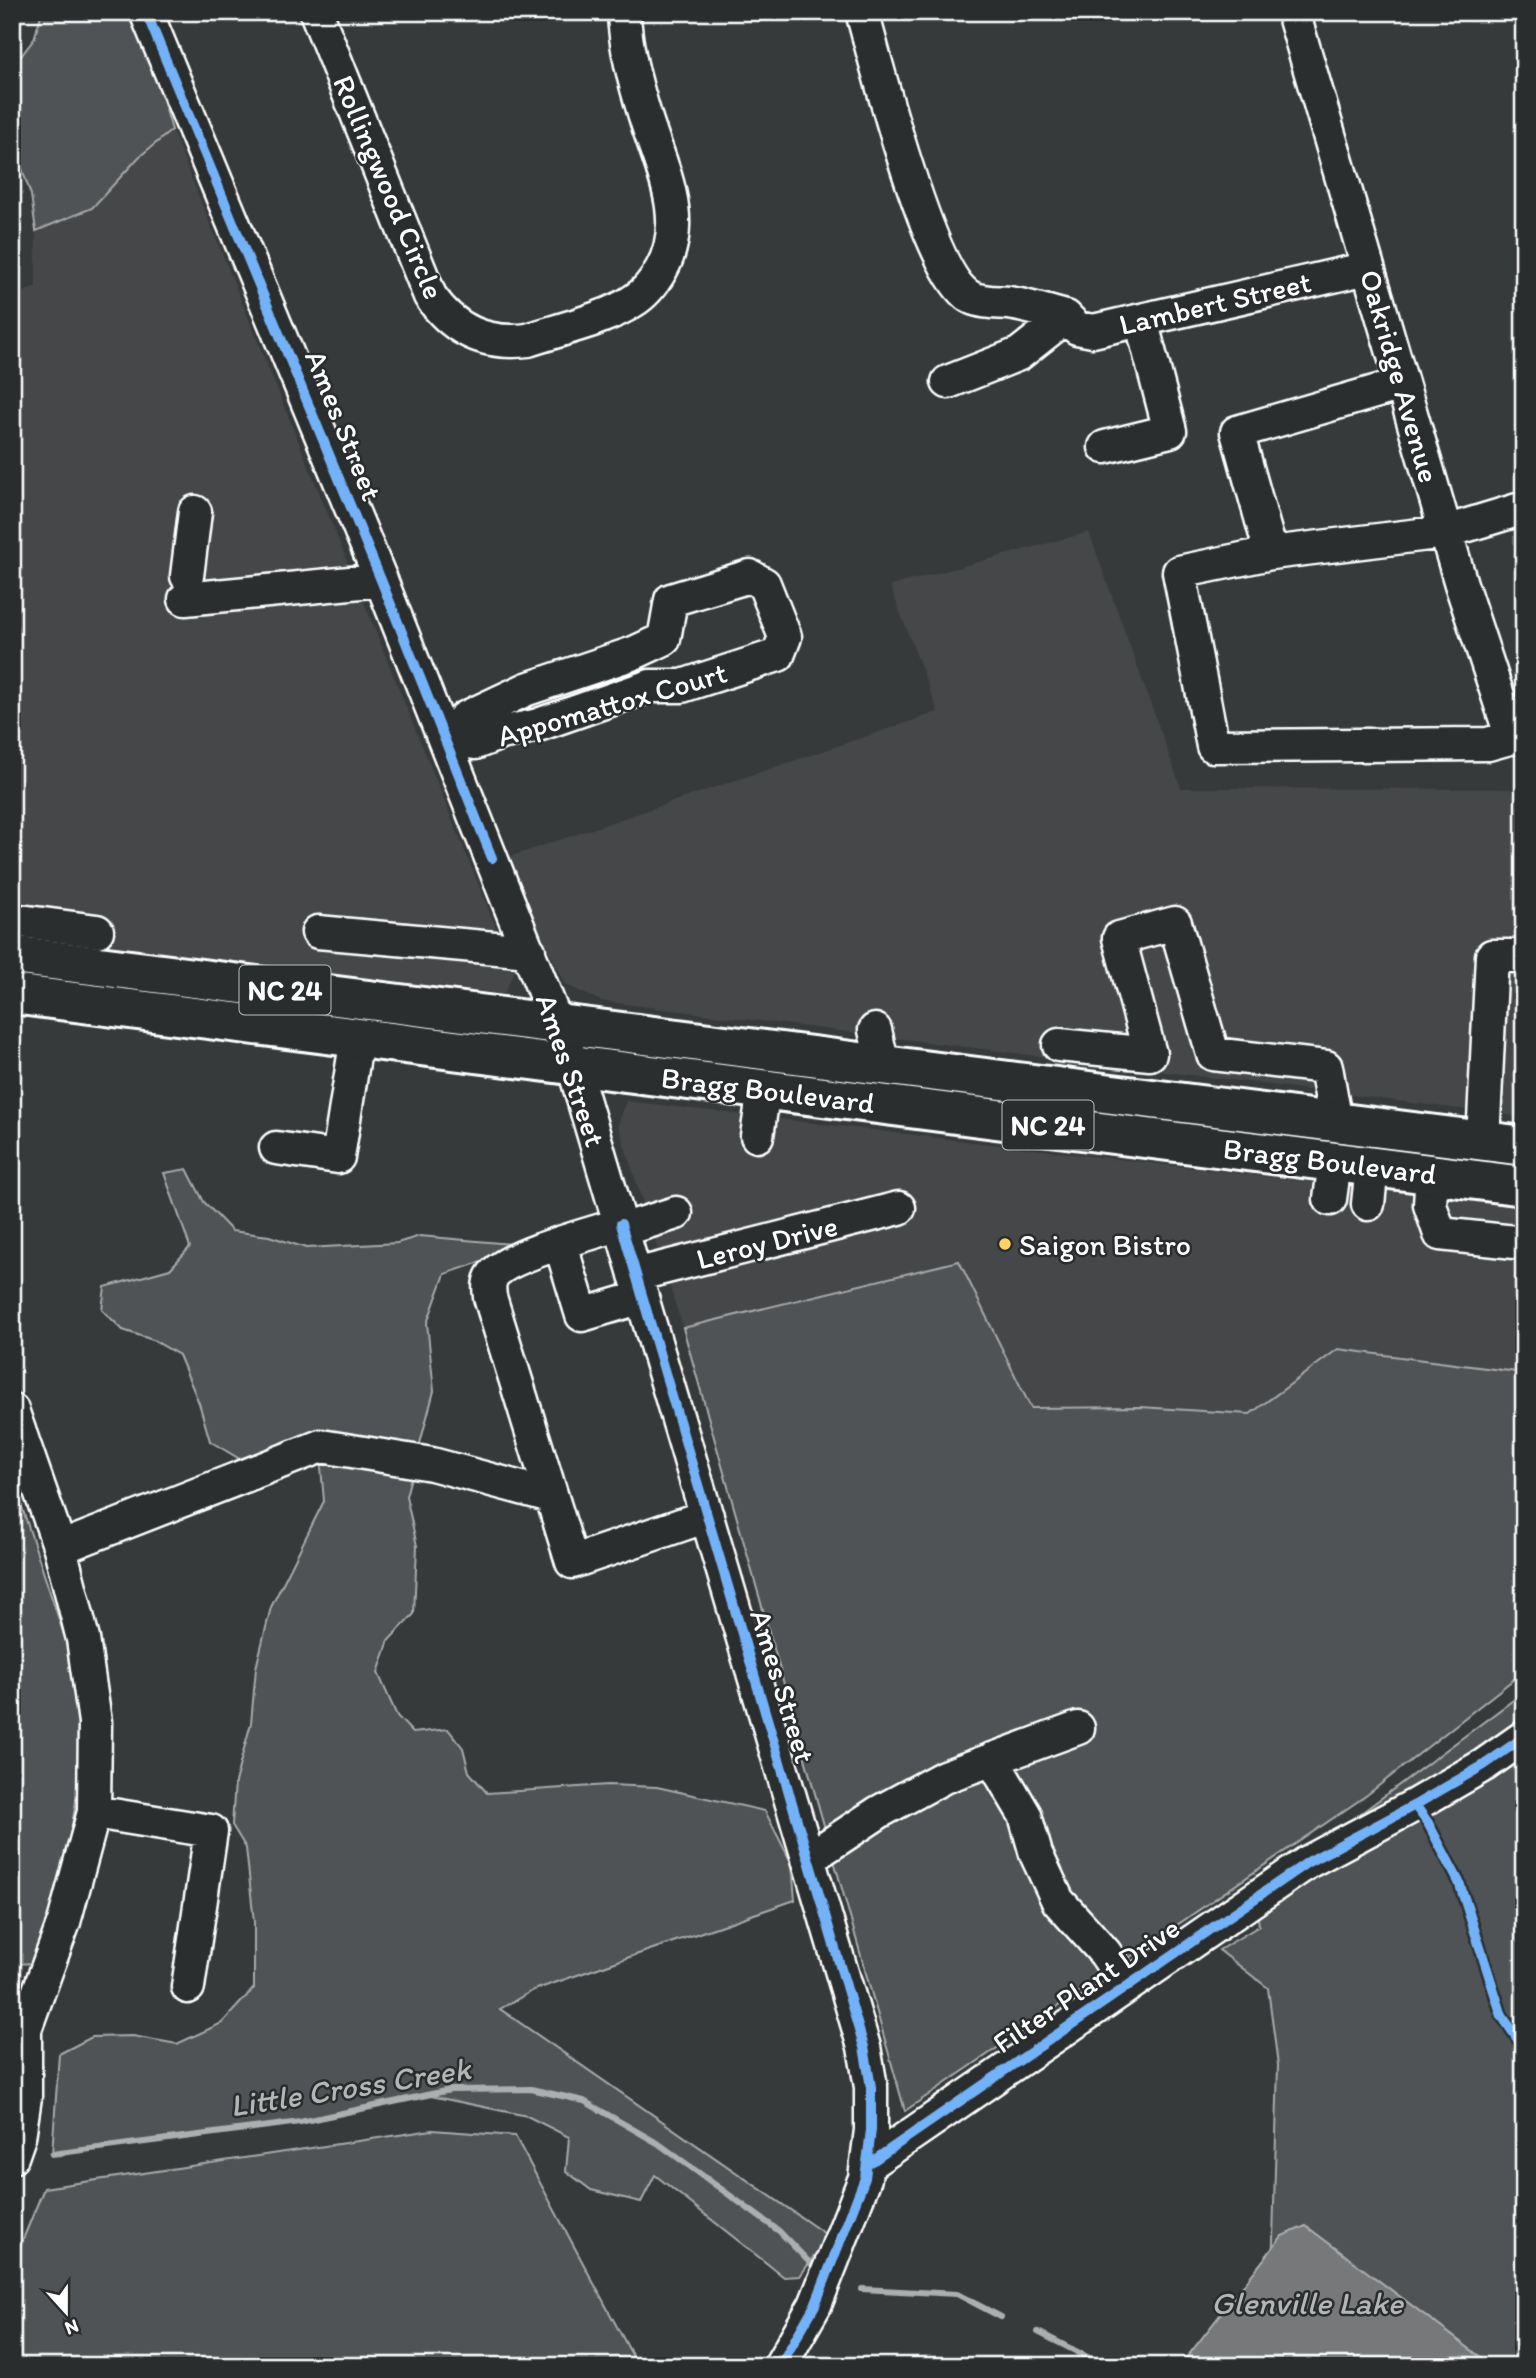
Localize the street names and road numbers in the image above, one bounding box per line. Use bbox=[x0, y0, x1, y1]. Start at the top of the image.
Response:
street label: Rollingwood Circle bbox=[325, 69, 453, 305]
street label: Lambert Street bbox=[1116, 263, 1314, 343]
street label: Oakridge Avenue bbox=[1352, 265, 1448, 487]
street label: Ames Street bbox=[297, 344, 391, 506]
street label: Appomattox Court bbox=[493, 654, 731, 754]
road number: NC 24 bbox=[240, 965, 330, 1014]
street label: Ames Street bbox=[528, 989, 614, 1151]
street label: Bragg Boulevard bbox=[659, 1059, 877, 1122]
road number: NC 24 bbox=[1002, 1100, 1094, 1150]
street label: Bragg Boulevard bbox=[1221, 1130, 1439, 1193]
street label: Leroy Drive bbox=[693, 1207, 841, 1277]
street label: Ames Street bbox=[742, 1605, 824, 1767]
street label: Filter Plant Drive bbox=[985, 1909, 1187, 2061]

